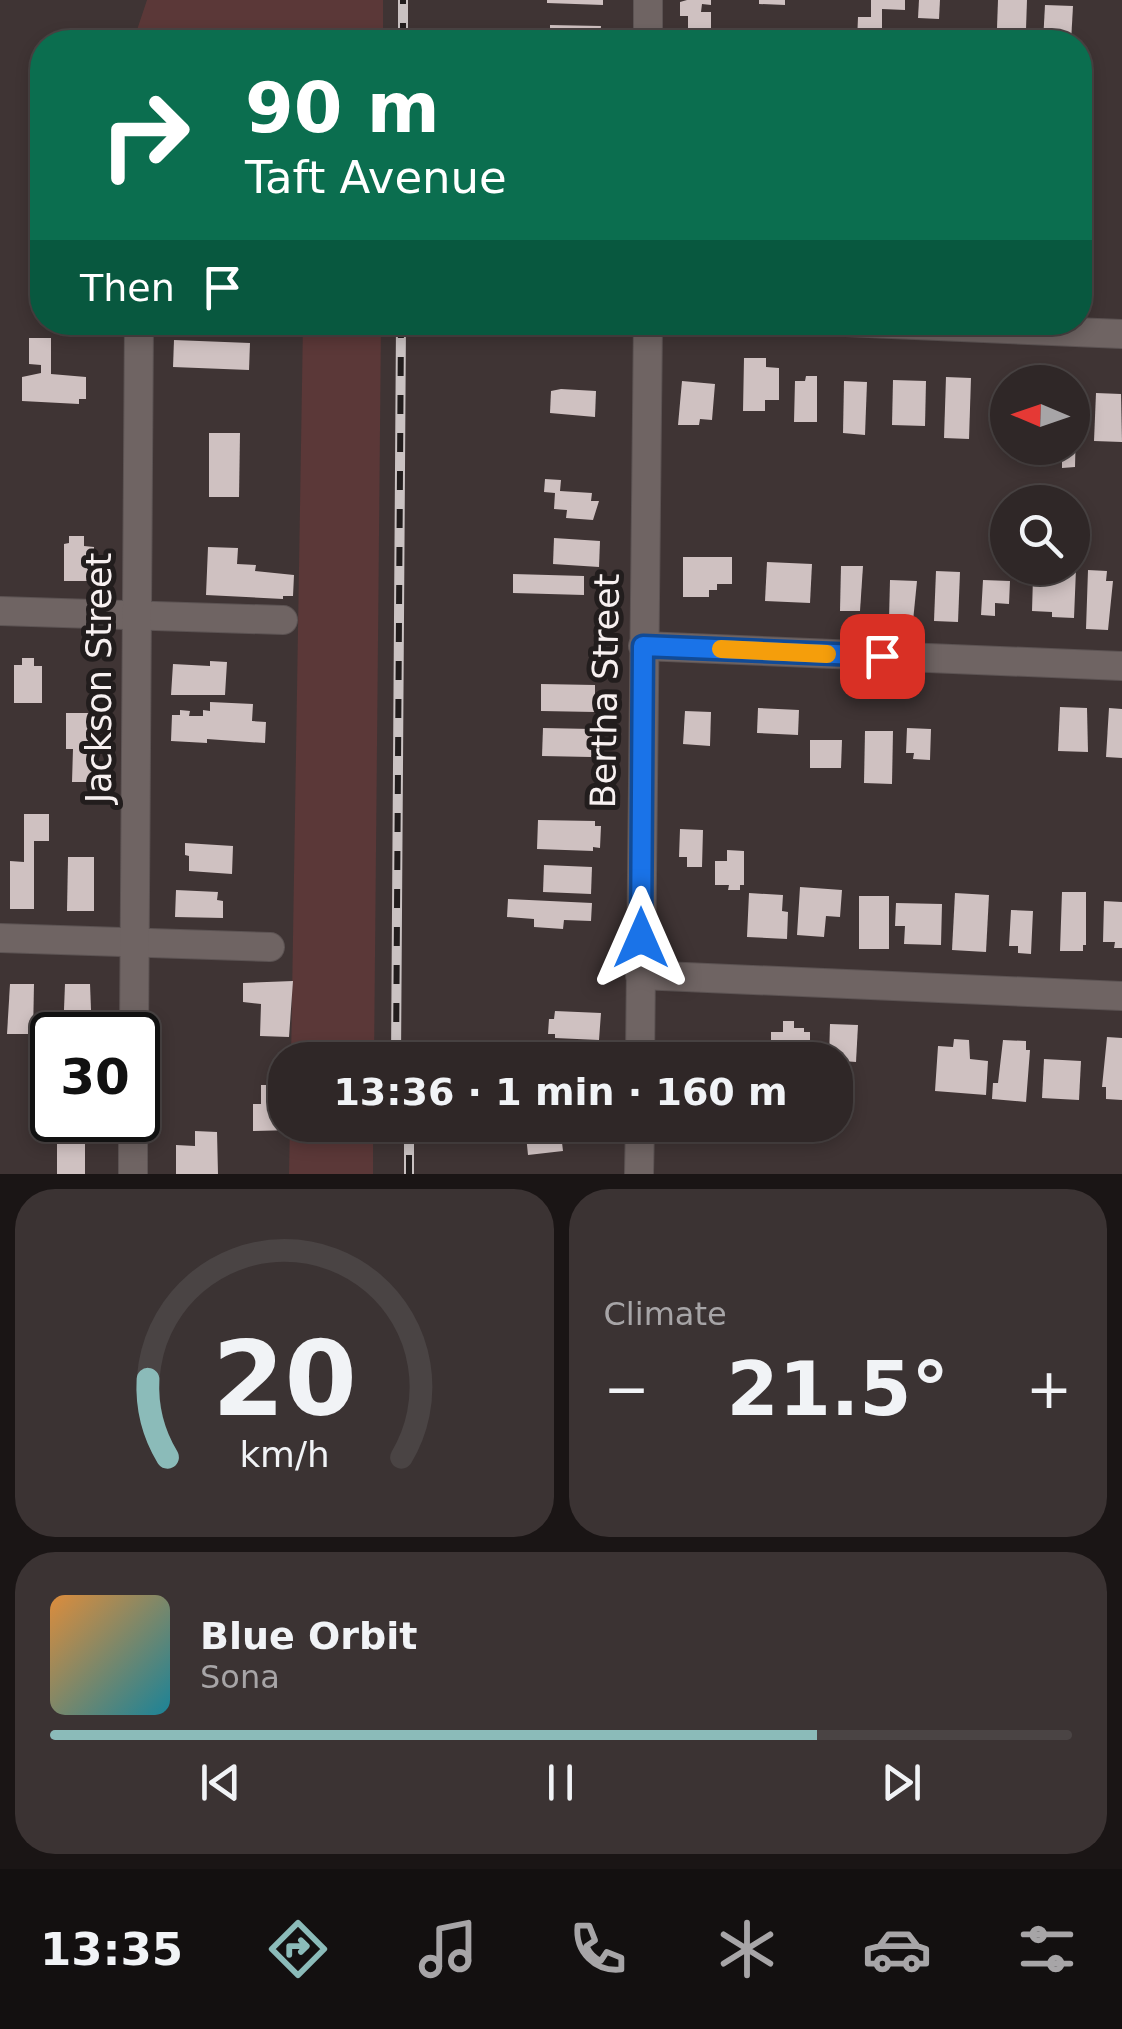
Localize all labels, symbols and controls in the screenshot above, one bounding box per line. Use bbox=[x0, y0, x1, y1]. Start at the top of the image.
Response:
text: 90 m bbox=[245, 67, 440, 149]
icon: right bbox=[80, 70, 210, 200]
text: Taft Avenue bbox=[245, 151, 507, 204]
icon: arrive bbox=[195, 260, 250, 315]
text: Then bbox=[80, 266, 175, 310]
north arrow bbox=[990, 365, 1090, 465]
map controls bbox=[990, 365, 1090, 585]
button: search bbox=[990, 485, 1090, 585]
street label: Jackson Street bbox=[79, 553, 119, 805]
street label: Bertha Street bbox=[583, 573, 627, 809]
pin bbox=[840, 614, 925, 699]
icon: arrive bbox=[855, 629, 910, 684]
position arrow bbox=[589, 886, 693, 990]
speed limit sign: 30 bbox=[30, 1012, 160, 1142]
text: 13:36 · 1 min · 160 m bbox=[333, 1070, 788, 1114]
text: Climate bbox=[604, 1295, 727, 1333]
text: 20 bbox=[212, 1318, 357, 1440]
text: 21.5° bbox=[726, 1345, 949, 1433]
text: − bbox=[604, 1357, 650, 1421]
text: + bbox=[1026, 1357, 1072, 1421]
text: km/h bbox=[239, 1434, 329, 1475]
text: Blue Orbit bbox=[200, 1614, 417, 1658]
text: Sona bbox=[200, 1658, 280, 1696]
icon: previous bbox=[193, 1755, 248, 1810]
icon: pause bbox=[533, 1755, 588, 1810]
icon: next bbox=[874, 1755, 929, 1810]
icon: directions bbox=[263, 1914, 333, 1984]
icon: music bbox=[413, 1914, 483, 1984]
icon: phone bbox=[563, 1914, 633, 1984]
icon: climate bbox=[712, 1914, 782, 1984]
icon: car bbox=[862, 1914, 932, 1984]
icon: filters bbox=[1012, 1914, 1082, 1984]
text: 13:35 bbox=[40, 1923, 183, 1976]

